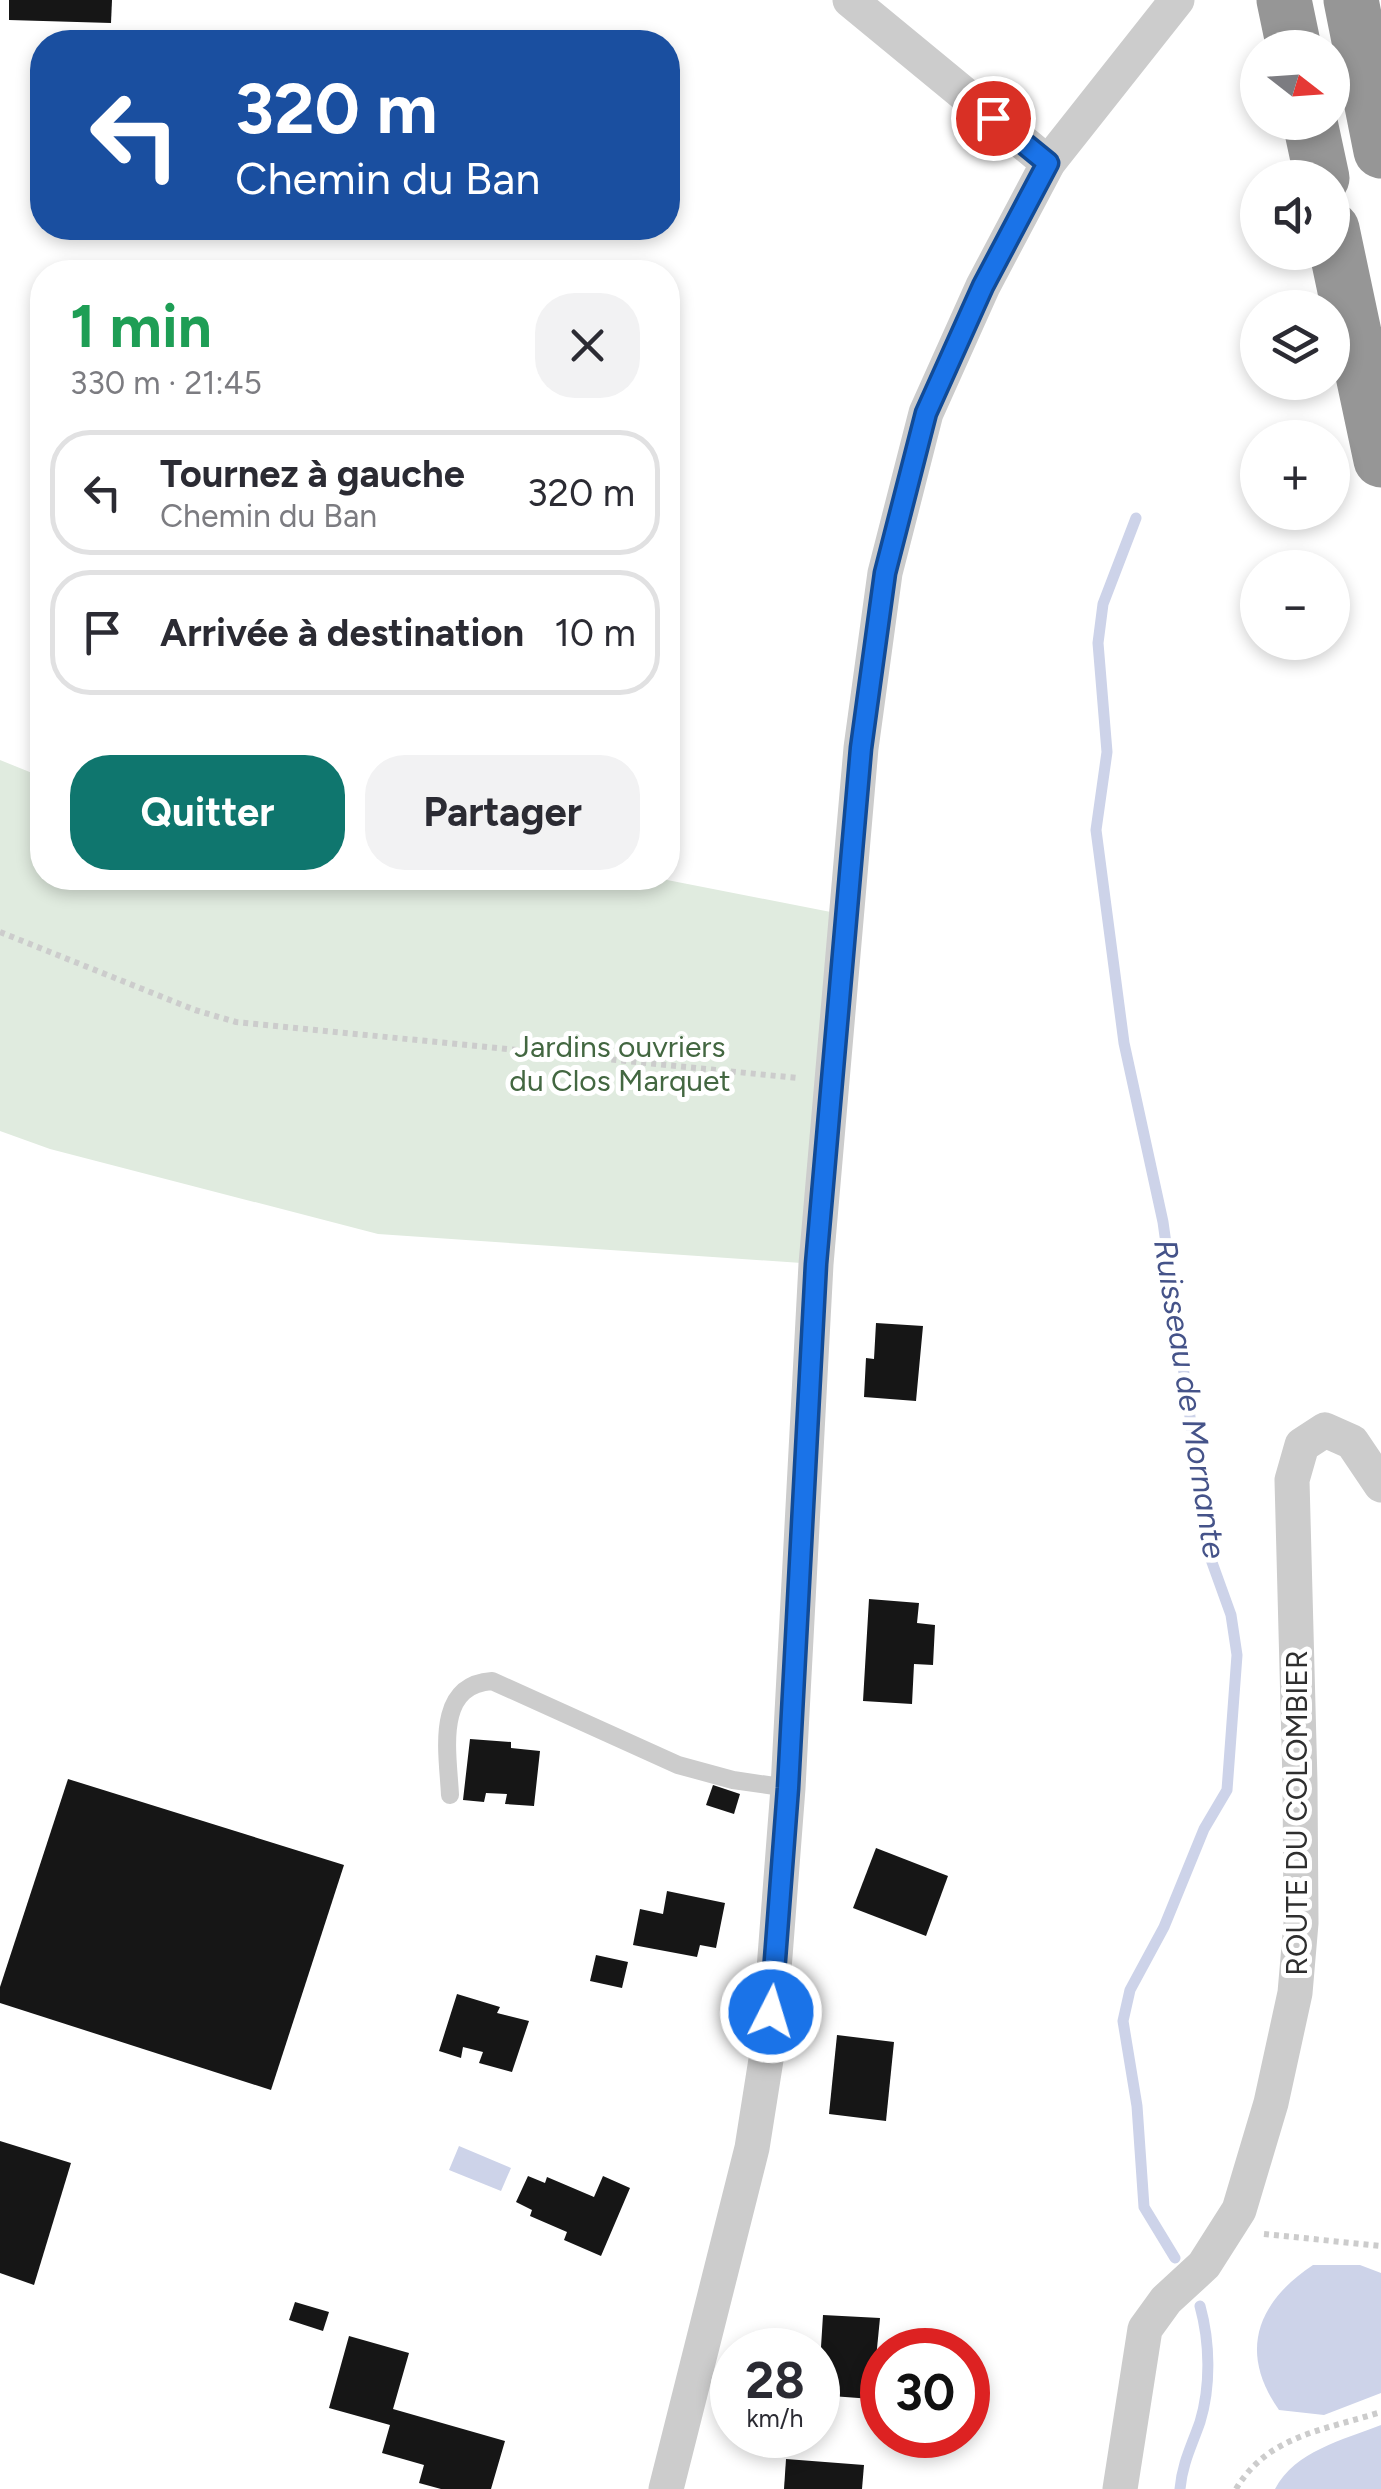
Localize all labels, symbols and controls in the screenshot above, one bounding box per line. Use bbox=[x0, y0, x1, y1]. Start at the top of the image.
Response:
north arrow bbox=[1240, 30, 1350, 140]
map controls bbox=[1240, 30, 1350, 660]
text: 320 m bbox=[235, 66, 438, 151]
icon: left bbox=[70, 70, 200, 200]
pin bbox=[951, 76, 1036, 161]
icon: arrive bbox=[966, 91, 1021, 146]
text: Chemin du Ban bbox=[235, 151, 540, 205]
button: sound bbox=[1240, 160, 1350, 270]
text: 1 min bbox=[70, 290, 212, 362]
button: layers bbox=[1240, 290, 1350, 400]
button: close bbox=[535, 293, 640, 398]
text: 330 m · 21:45 bbox=[70, 364, 262, 402]
button: + bbox=[1240, 420, 1350, 530]
text: Tournez à gauche bbox=[160, 451, 465, 497]
icon: left bbox=[75, 465, 130, 520]
text: 320 m bbox=[527, 470, 635, 516]
text: Chemin du Ban bbox=[160, 497, 377, 535]
button: − bbox=[1240, 550, 1350, 660]
icon: arrive bbox=[75, 605, 130, 660]
text: Arrivée à destination bbox=[160, 610, 524, 656]
text: 10 m bbox=[554, 610, 636, 656]
button: Quitter bbox=[70, 755, 345, 870]
button: Partager bbox=[365, 755, 640, 870]
park label: Jardins ouvriers du Clos Marquet bbox=[509, 1028, 731, 1099]
water label: Ruisseau de Mornante bbox=[1146, 1237, 1234, 1561]
street label: ROUTE DU COLOMBIER bbox=[1278, 1650, 1315, 1976]
position arrow bbox=[719, 1960, 823, 2064]
speed limit sign: 30 bbox=[860, 2328, 990, 2458]
text: 28 bbox=[745, 2350, 805, 2411]
text: km/h bbox=[746, 2403, 804, 2433]

